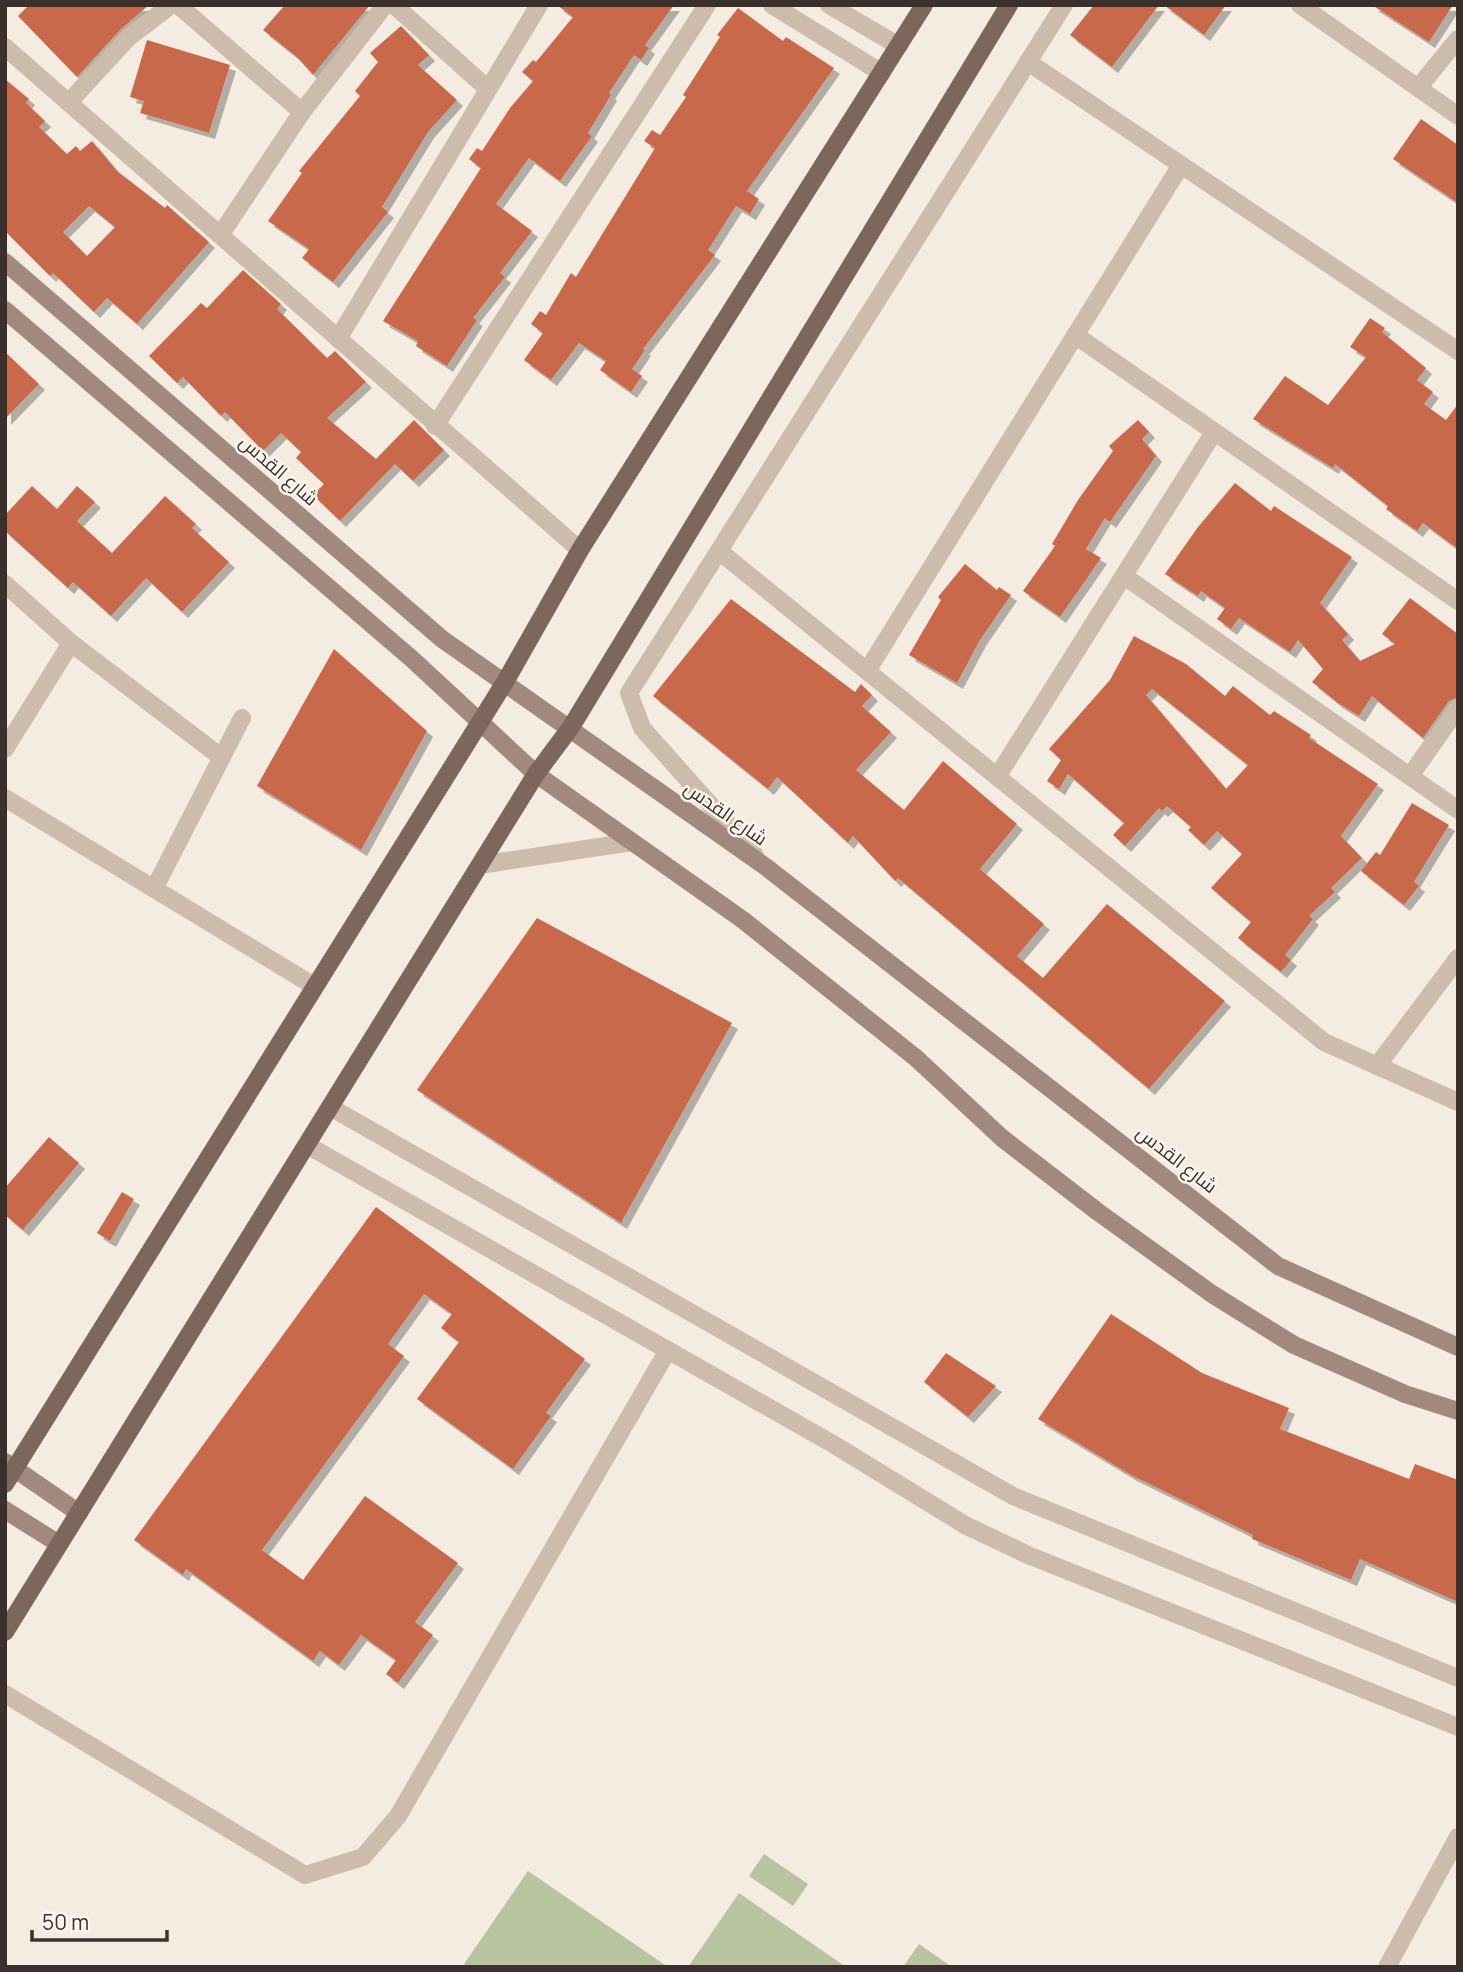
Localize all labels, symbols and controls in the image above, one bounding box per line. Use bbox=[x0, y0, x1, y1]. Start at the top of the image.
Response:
street label: شارع القدس bbox=[233, 429, 324, 512]
street label: شارع القدس bbox=[679, 775, 773, 852]
street label: شارع القدس bbox=[1130, 1119, 1223, 1200]
scale bar bbox=[32, 1898, 166, 1942]
text: 50 m bbox=[42, 1908, 89, 1936]

